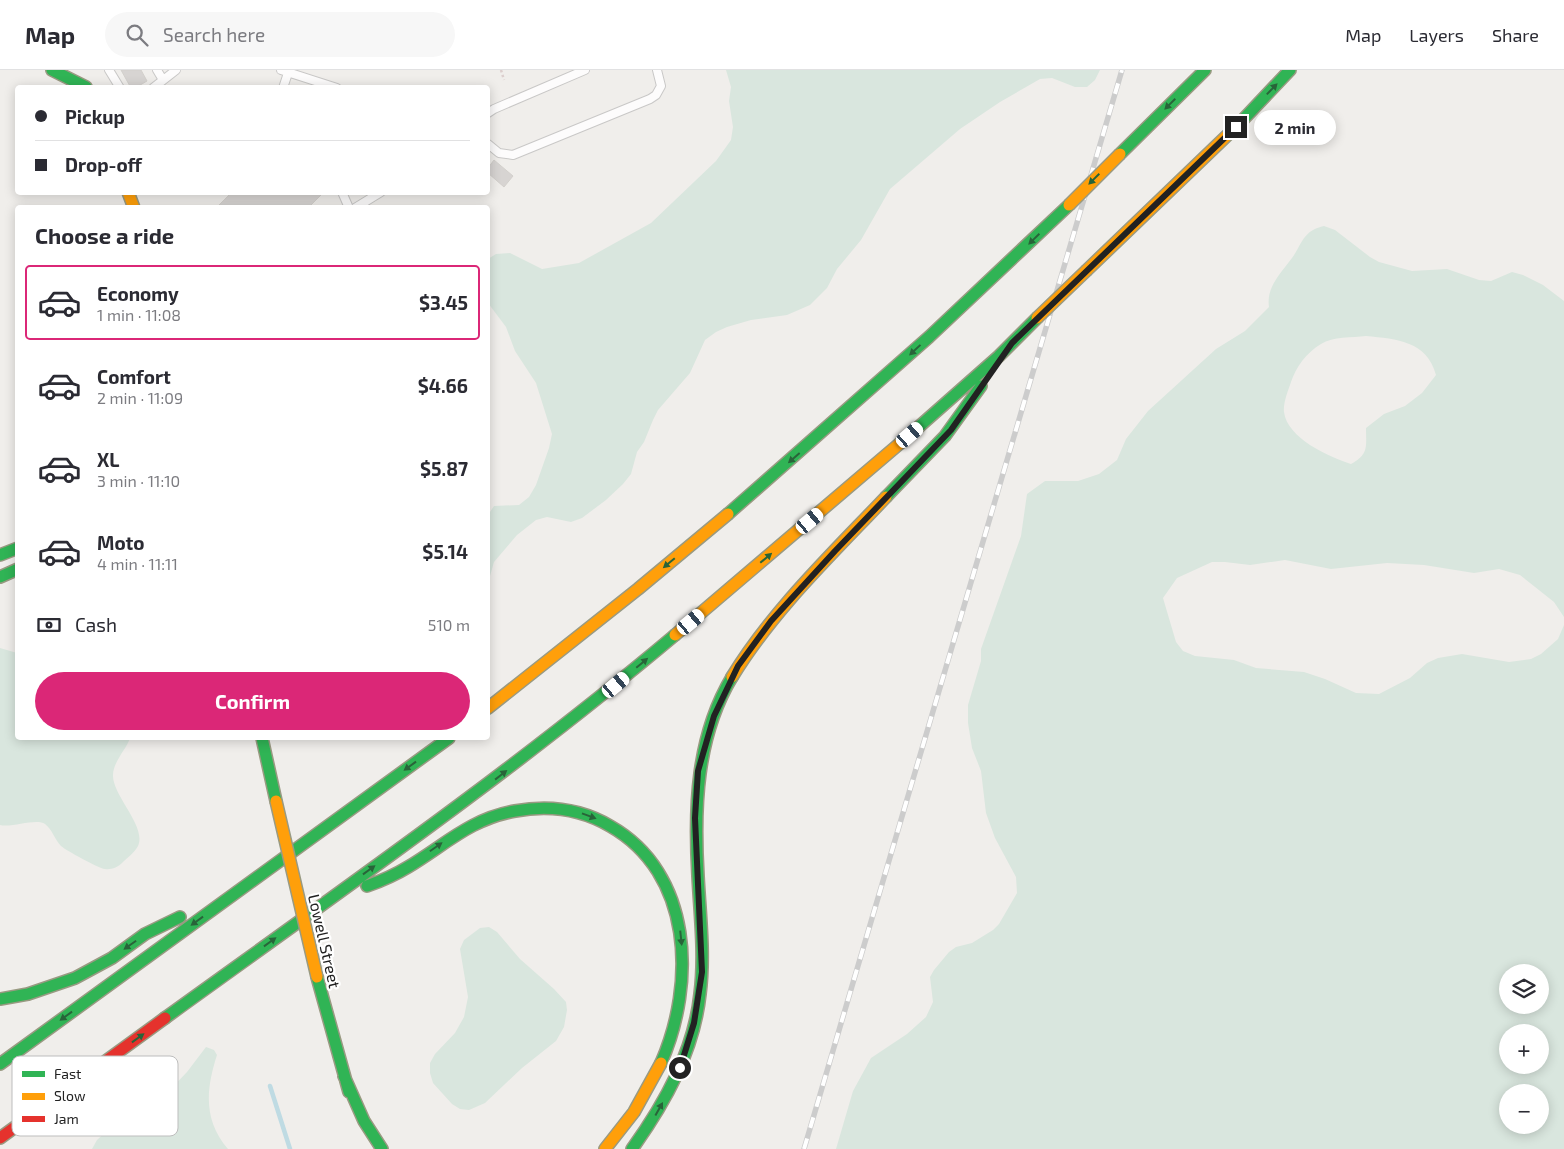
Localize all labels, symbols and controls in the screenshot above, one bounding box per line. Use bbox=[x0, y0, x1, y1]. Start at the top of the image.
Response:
search box bbox=[105, 12, 455, 57]
text: Map bbox=[25, 20, 75, 49]
icon: search bbox=[123, 21, 151, 49]
text: Search here bbox=[163, 23, 265, 46]
text: Map bbox=[1345, 24, 1381, 46]
text: Layers bbox=[1409, 24, 1464, 46]
text: Share bbox=[1492, 24, 1539, 46]
one-way arrow bbox=[1266, 83, 1278, 95]
one-way arrow bbox=[1165, 98, 1177, 110]
text: Pickup bbox=[65, 105, 125, 128]
callout: 2 min bbox=[1254, 110, 1336, 144]
route end bbox=[1225, 116, 1247, 138]
text: 2 min bbox=[1275, 118, 1315, 137]
text: Drop-off bbox=[65, 153, 142, 176]
one-way arrow bbox=[1088, 173, 1100, 185]
text: Choose a ride bbox=[35, 222, 174, 248]
one-way arrow bbox=[1028, 233, 1040, 245]
icon: car bbox=[37, 280, 82, 325]
text: Economy bbox=[97, 282, 179, 305]
text: $3.45 bbox=[419, 291, 468, 314]
text: 1 min · 11:08 bbox=[97, 305, 181, 324]
one-way arrow bbox=[909, 344, 921, 356]
icon: car bbox=[37, 363, 82, 408]
text: Comfort bbox=[97, 365, 171, 388]
text: $4.66 bbox=[418, 374, 468, 397]
text: 2 min · 11:09 bbox=[97, 388, 183, 407]
car bbox=[893, 419, 926, 451]
icon: car bbox=[37, 446, 82, 491]
text: XL bbox=[97, 448, 119, 471]
one-way arrow bbox=[787, 452, 800, 463]
text: $5.87 bbox=[420, 457, 468, 480]
text: 3 min · 11:10 bbox=[97, 471, 180, 490]
car bbox=[793, 506, 826, 536]
icon: car bbox=[37, 529, 82, 574]
text: Moto bbox=[97, 531, 145, 554]
text: $5.14 bbox=[422, 540, 468, 563]
one-way arrow bbox=[760, 553, 773, 564]
text: 4 min · 11:11 bbox=[97, 554, 178, 573]
one-way arrow bbox=[663, 557, 676, 568]
car bbox=[674, 607, 707, 637]
icon: cash bbox=[35, 611, 63, 639]
text: Cash bbox=[75, 613, 117, 636]
text: 510 m bbox=[428, 615, 470, 634]
one-way arrow bbox=[635, 657, 648, 668]
car bbox=[599, 670, 632, 700]
button: Confirm bbox=[35, 672, 470, 730]
one-way arrow bbox=[404, 761, 417, 772]
one-way arrow bbox=[494, 769, 507, 780]
one-way arrow bbox=[582, 812, 597, 820]
one-way arrow bbox=[430, 842, 443, 852]
one-way arrow bbox=[362, 865, 376, 875]
street label: Lowell Street bbox=[305, 892, 345, 990]
one-way arrow bbox=[190, 916, 204, 926]
one-way arrow bbox=[678, 930, 686, 946]
one-way arrow bbox=[263, 937, 277, 947]
one-way arrow bbox=[124, 940, 137, 950]
map controls bbox=[1499, 964, 1549, 1134]
button: layers bbox=[1499, 964, 1549, 1014]
one-way arrow bbox=[60, 1011, 73, 1022]
button: + bbox=[1499, 1024, 1549, 1074]
one-way arrow bbox=[132, 1033, 145, 1043]
legend bbox=[12, 1056, 178, 1136]
route start bbox=[669, 1057, 691, 1079]
text: Fast bbox=[54, 1065, 81, 1082]
button: − bbox=[1499, 1084, 1549, 1134]
text: Slow bbox=[54, 1087, 86, 1104]
one-way arrow bbox=[655, 1101, 663, 1116]
text: Jam bbox=[54, 1110, 79, 1127]

